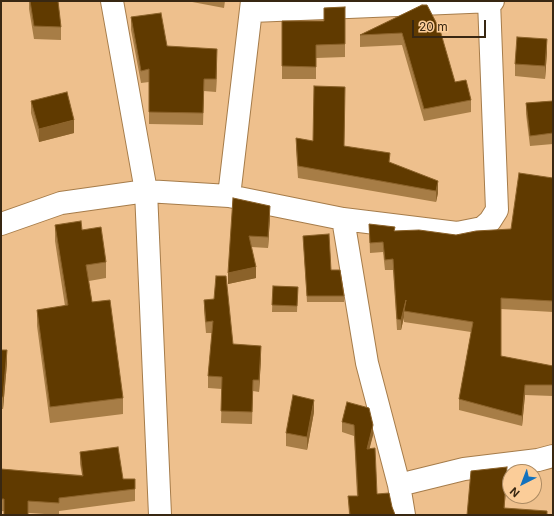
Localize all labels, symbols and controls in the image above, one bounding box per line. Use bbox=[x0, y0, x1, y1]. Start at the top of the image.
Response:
scale bar bbox=[414, 12, 488, 38]
text: 20 m bbox=[419, 19, 448, 34]
north arrow bbox=[502, 464, 542, 504]
text: N bbox=[507, 484, 522, 500]

